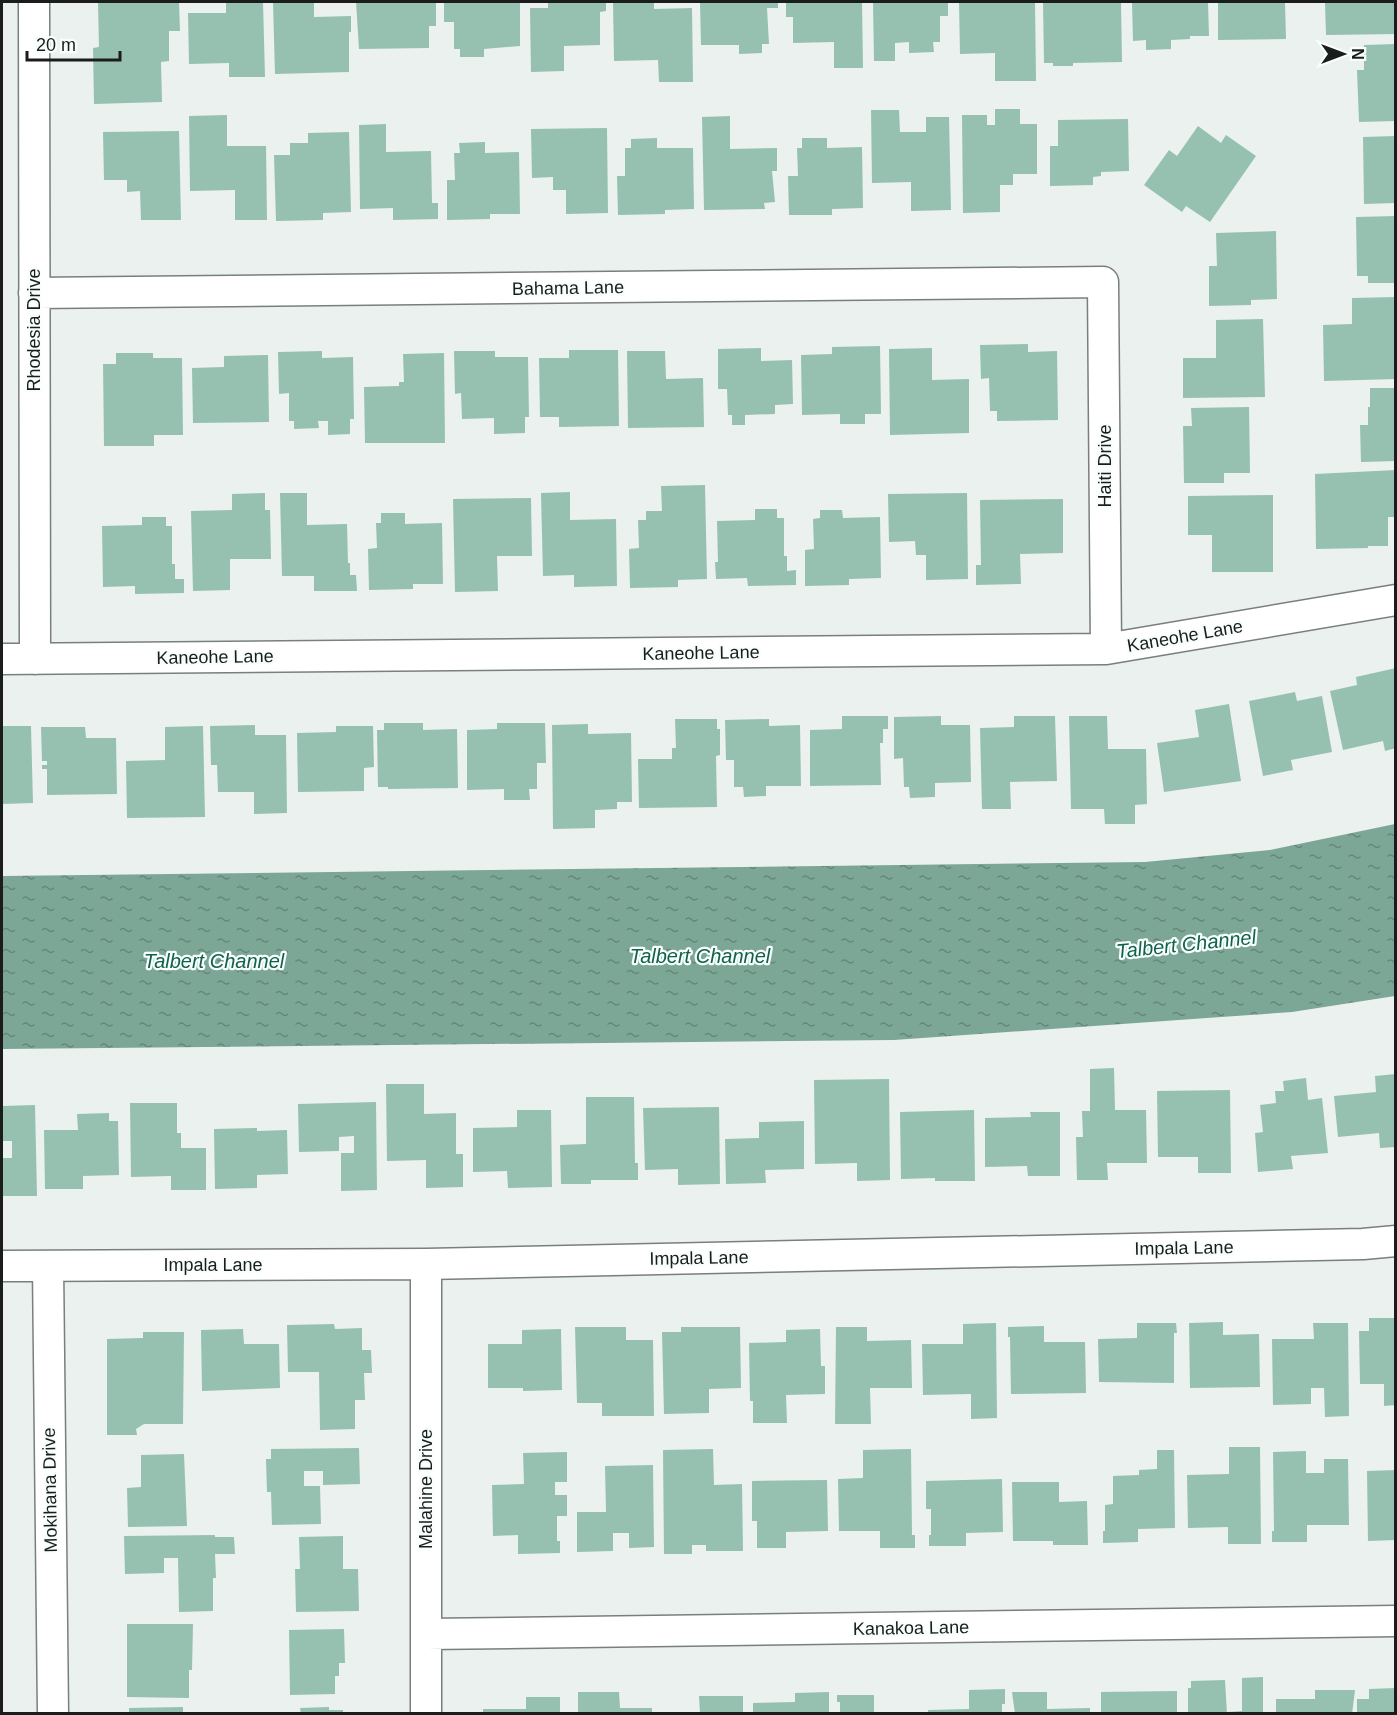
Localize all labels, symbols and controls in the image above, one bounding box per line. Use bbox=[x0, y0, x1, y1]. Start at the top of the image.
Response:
scale bar bbox=[27, 24, 120, 62]
north arrow bbox=[1313, 24, 1373, 84]
text: 20 m bbox=[36, 35, 76, 55]
text: N bbox=[1349, 48, 1366, 60]
street label: Rhodesia Drive bbox=[24, 268, 44, 392]
street label: Bahama Lane bbox=[512, 277, 624, 299]
street label: Haiti Drive bbox=[1095, 424, 1115, 508]
street label: Kaneohe Lane bbox=[1126, 616, 1244, 656]
street label: Kaneohe Lane bbox=[642, 642, 760, 664]
street label: Kaneohe Lane bbox=[156, 646, 274, 668]
water label: Talbert Channel bbox=[1115, 926, 1258, 962]
water label: Talbert Channel bbox=[630, 945, 771, 967]
water label: Talbert Channel bbox=[144, 950, 285, 972]
street label: Impala Lane bbox=[1134, 1237, 1234, 1259]
street label: Impala Lane bbox=[649, 1247, 749, 1269]
street label: Impala Lane bbox=[163, 1255, 263, 1275]
street label: Mokihana Drive bbox=[39, 1427, 61, 1553]
street label: Malahine Drive bbox=[416, 1429, 436, 1549]
street label: Kanakoa Lane bbox=[853, 1617, 969, 1639]

